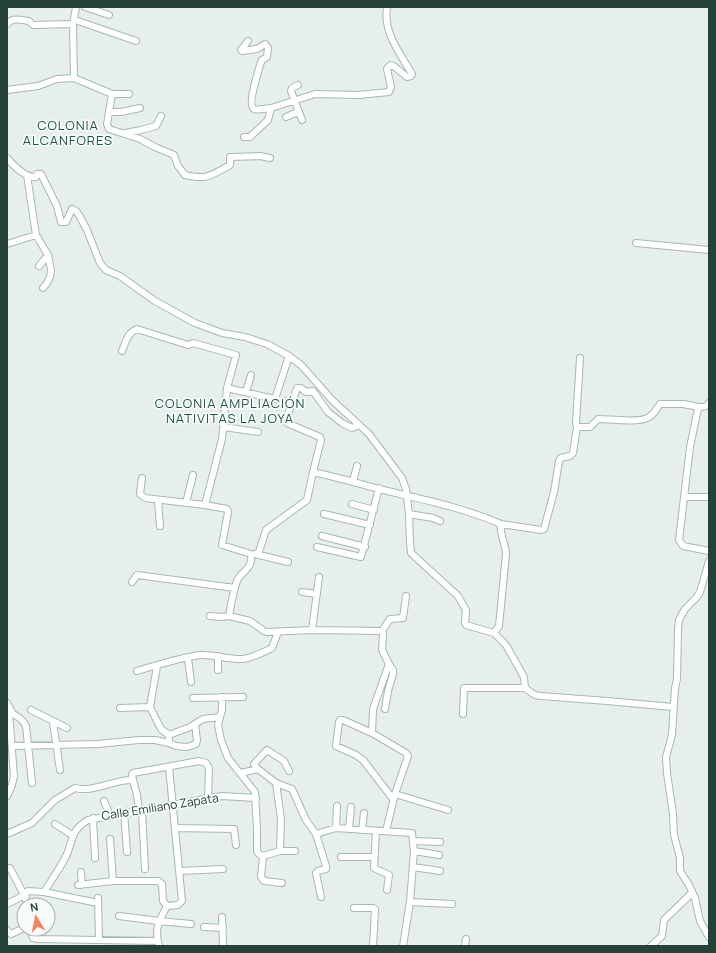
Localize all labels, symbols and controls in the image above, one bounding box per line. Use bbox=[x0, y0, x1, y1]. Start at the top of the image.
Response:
district label: COLONIA ALCANFORES bbox=[23, 116, 113, 149]
district label: COLONIA AMPLIACIÓN NATIVITAS LA JOYA bbox=[155, 394, 305, 427]
street label: Calle Emiliano Zapata bbox=[100, 789, 220, 824]
north arrow bbox=[16, 897, 56, 937]
text: N bbox=[29, 899, 39, 915]

